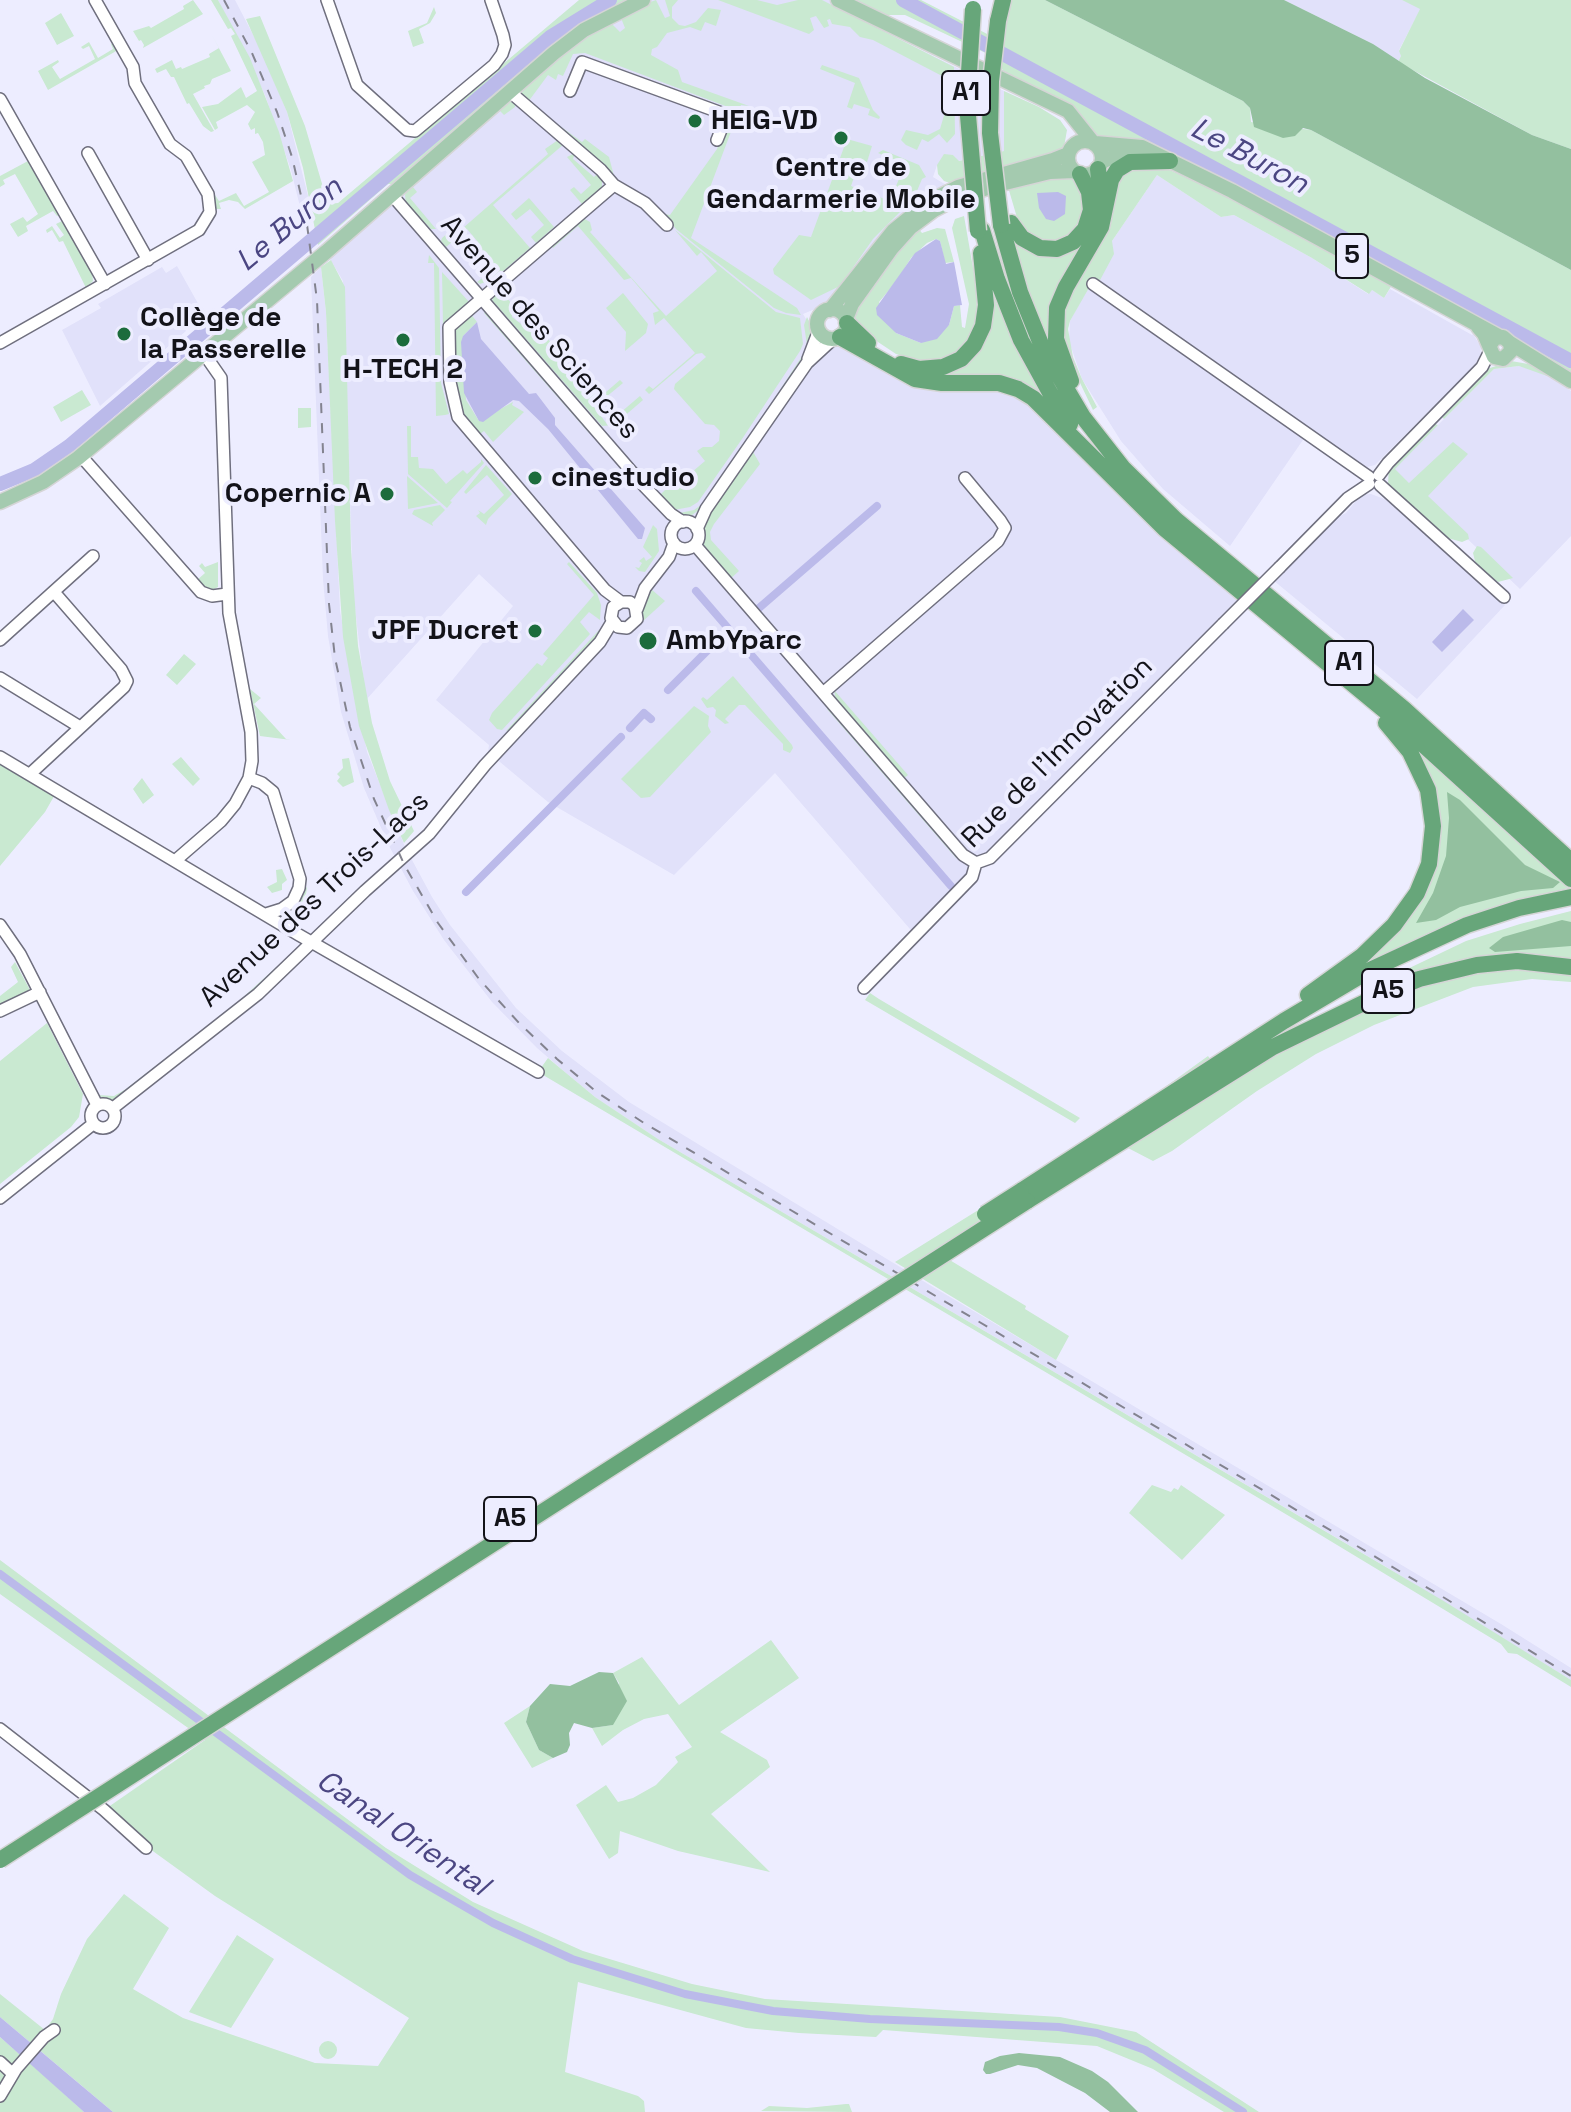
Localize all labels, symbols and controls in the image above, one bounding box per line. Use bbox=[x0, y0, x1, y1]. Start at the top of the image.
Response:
road number: A1 bbox=[942, 71, 990, 115]
place label: HEIG-VD bbox=[711, 104, 818, 138]
water label: Le Buron bbox=[1184, 111, 1314, 203]
marker: HEIG-VD bbox=[686, 112, 704, 130]
marker: Centre de Gendarmerie Mobile bbox=[832, 129, 850, 147]
place label: Centre de Gendarmerie Mobile bbox=[706, 151, 976, 217]
water label: Le Buron bbox=[230, 170, 350, 280]
street label: Avenue des Sciences bbox=[433, 209, 645, 447]
road number: 5 bbox=[1336, 234, 1368, 278]
place label: Collège de la Passerelle bbox=[140, 301, 307, 367]
marker: Collège de la Passerelle bbox=[115, 325, 133, 343]
marker: H-TECH 2 bbox=[394, 331, 412, 349]
place label: H-TECH 2 bbox=[343, 353, 463, 387]
place label: cinestudio bbox=[551, 461, 695, 495]
marker: cinestudio bbox=[526, 469, 544, 487]
place label: Copernic A bbox=[225, 477, 371, 511]
marker: Copernic A bbox=[378, 485, 396, 503]
place label: JPF Ducret bbox=[372, 614, 519, 648]
marker: JPF Ducret bbox=[526, 622, 544, 640]
place label: AmbYparc bbox=[666, 624, 802, 658]
marker: AmbYparc bbox=[637, 630, 659, 652]
road number: A1 bbox=[1325, 641, 1373, 685]
street label: Rue de l'Innovation bbox=[956, 651, 1160, 855]
street label: Avenue des Trois-Lacs bbox=[193, 785, 437, 1015]
road number: A5 bbox=[1362, 969, 1414, 1013]
road number: A5 bbox=[484, 1497, 536, 1541]
water label: Canal Oriental bbox=[309, 1763, 495, 1905]

